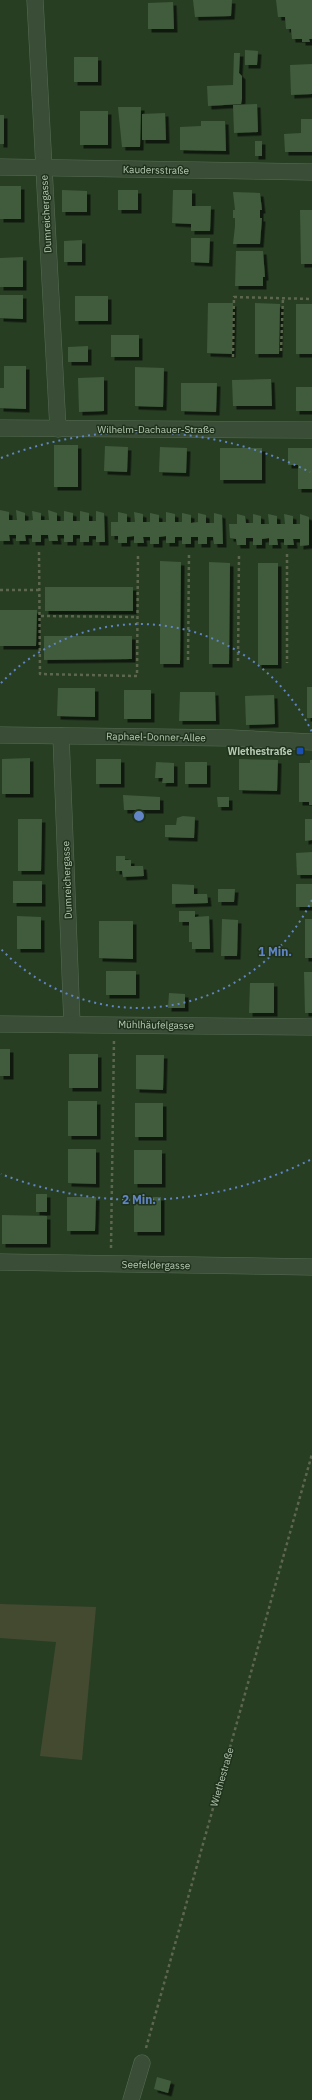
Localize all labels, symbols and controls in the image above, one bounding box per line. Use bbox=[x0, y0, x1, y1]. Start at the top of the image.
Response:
street label: Kaudersstraße bbox=[123, 163, 190, 177]
street label: Dumreichergasse bbox=[37, 174, 55, 253]
street label: Wilhelm-Dachauer-Straße bbox=[97, 423, 215, 436]
street label: Raphael-Donner-Allee bbox=[106, 730, 206, 744]
place label: Wiethestraße bbox=[227, 745, 292, 758]
marker: Wiethestraße bbox=[295, 746, 305, 756]
centre of rings bbox=[132, 809, 146, 823]
street label: Dumreichergasse bbox=[59, 840, 75, 919]
text: 1 Min. bbox=[258, 944, 292, 959]
street label: Mühlhäufelgasse bbox=[118, 1018, 195, 1032]
text: 2 Min. bbox=[122, 1192, 156, 1207]
street label: Seefeldergasse bbox=[122, 1258, 191, 1272]
street label: Wiethestraße bbox=[207, 1746, 237, 1808]

